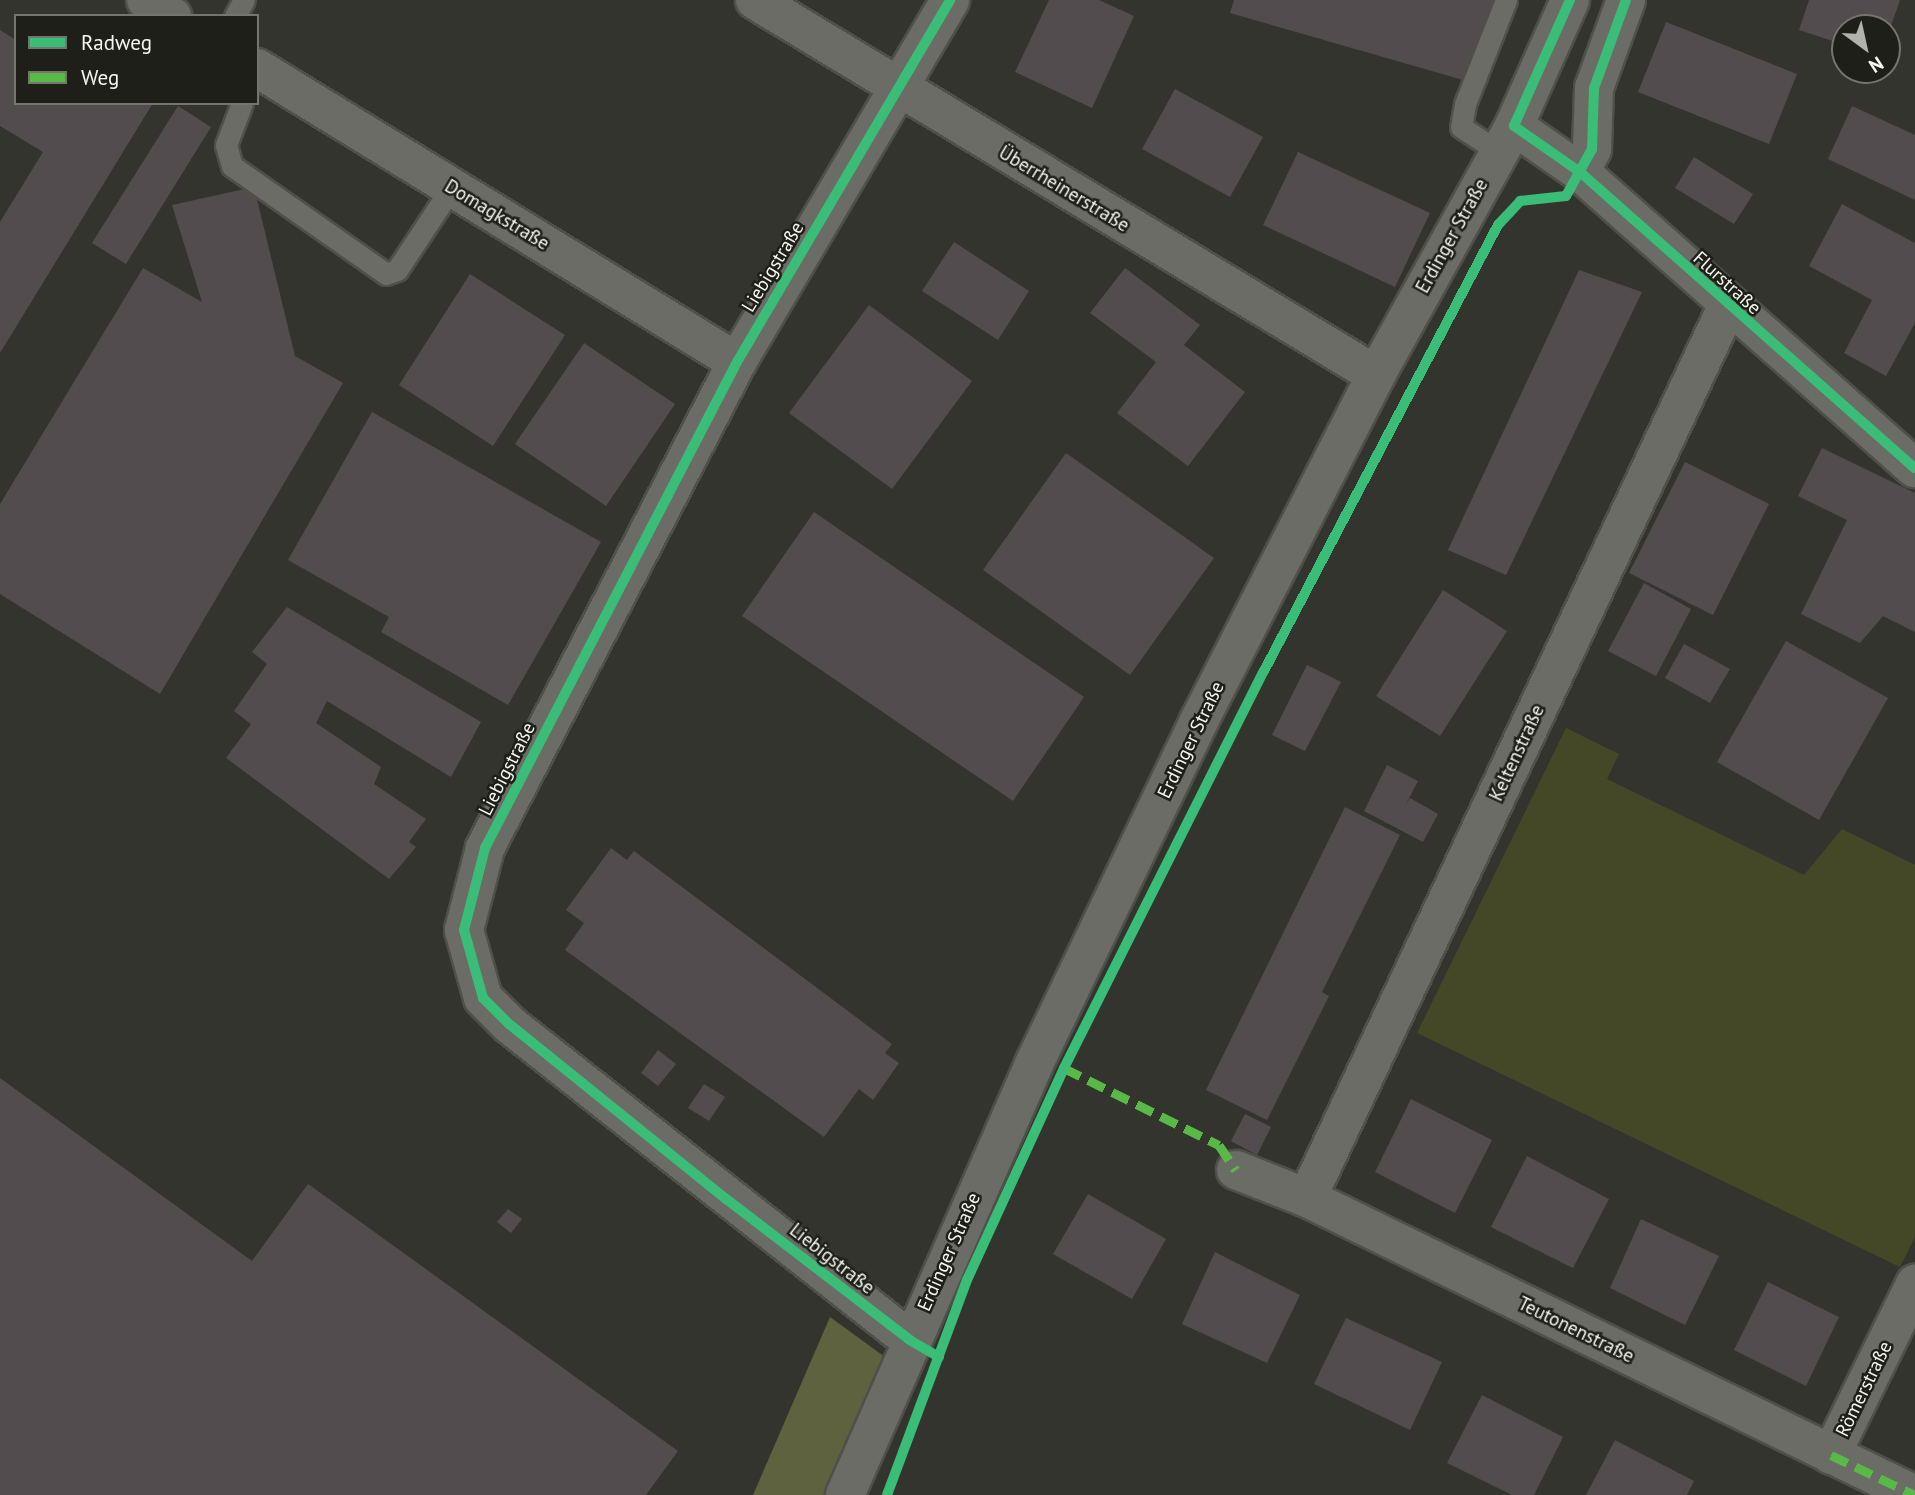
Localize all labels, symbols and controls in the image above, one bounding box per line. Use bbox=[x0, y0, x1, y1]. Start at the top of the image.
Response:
legend bbox=[14, 14, 259, 105]
north arrow bbox=[1831, 14, 1901, 84]
text: Radweg bbox=[81, 29, 152, 56]
text: N bbox=[1865, 51, 1888, 78]
text: Weg bbox=[81, 64, 119, 91]
street label: Überrheinerstraße bbox=[995, 141, 1133, 237]
street label: Domagkstraße bbox=[441, 175, 553, 255]
street label: Erdinger Straße bbox=[1411, 175, 1493, 297]
street label: Liebigstraße bbox=[737, 218, 809, 316]
street label: Flurstraße bbox=[1688, 247, 1766, 319]
street label: Erdinger Straße bbox=[1153, 678, 1229, 802]
street label: Keltenstraße bbox=[1485, 701, 1549, 805]
street label: Liebigstraße bbox=[474, 719, 540, 819]
street label: Erdinger Straße bbox=[913, 1189, 985, 1315]
street label: Liebigstraße bbox=[785, 1219, 879, 1299]
street label: Teutonenstraße bbox=[1514, 1292, 1638, 1368]
street label: Römerstraße bbox=[1831, 1338, 1897, 1440]

